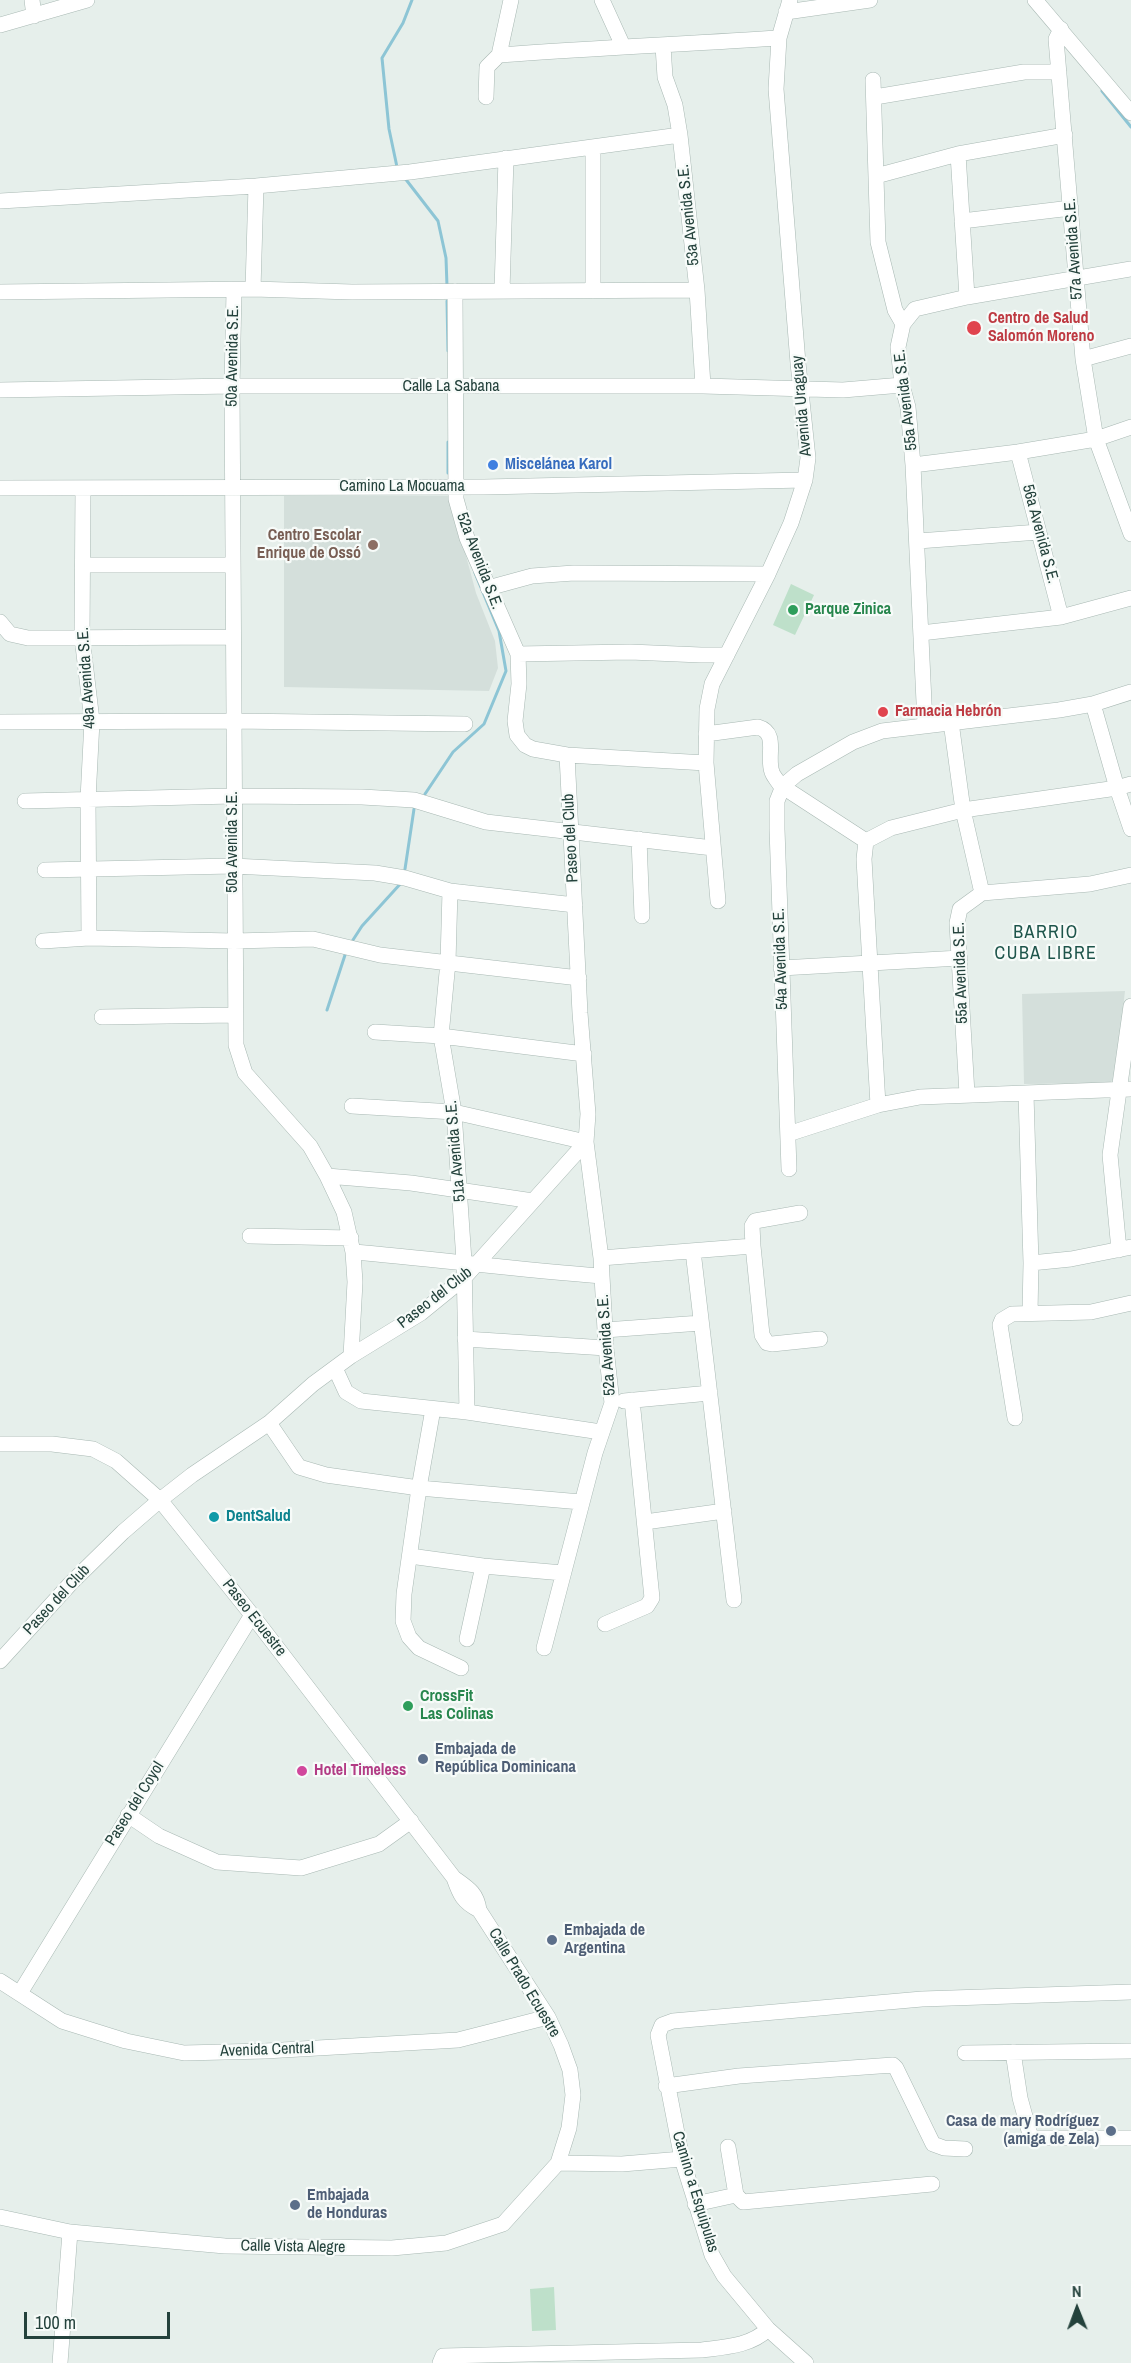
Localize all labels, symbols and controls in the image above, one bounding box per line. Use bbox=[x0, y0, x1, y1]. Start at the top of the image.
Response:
street label: 53a Avenida S.E. bbox=[674, 163, 704, 267]
street label: 57a Avenida S.E. bbox=[1061, 198, 1087, 300]
street label: 50a Avenida S.E. bbox=[223, 305, 243, 407]
place label: Centro de Salud Salomón Moreno bbox=[988, 309, 1094, 347]
marker: Centro de Salud Salomón Moreno bbox=[965, 319, 983, 337]
street label: 55a Avenida S.E. bbox=[890, 348, 922, 452]
street label: Avenida Uraguay bbox=[788, 355, 816, 457]
street label: Calle La Sabana bbox=[402, 377, 500, 397]
place label: Miscelánea Karol bbox=[505, 455, 612, 475]
marker: Miscelánea Karol bbox=[486, 458, 500, 472]
street label: Camino La Mocuama bbox=[339, 477, 465, 497]
street label: 56a Avenida S.E. bbox=[1018, 482, 1062, 586]
street label: 52a Avenida S.E. bbox=[452, 510, 506, 612]
place label: Centro Escolar Enrique de Ossó bbox=[257, 526, 361, 564]
marker: Centro Escolar Enrique de Ossó bbox=[366, 538, 380, 552]
place label: Parque Zinica bbox=[805, 600, 891, 620]
marker: Parque Zinica bbox=[786, 603, 800, 617]
street label: 49a Avenida S.E. bbox=[74, 627, 100, 729]
place label: Farmacia Hebrón bbox=[895, 702, 1002, 722]
marker: Farmacia Hebrón bbox=[876, 705, 890, 719]
street label: 50a Avenida S.E. bbox=[223, 791, 243, 893]
street label: Paseo del Club bbox=[559, 793, 583, 883]
street label: 54a Avenida S.E. bbox=[770, 908, 792, 1010]
street label: 55a Avenida S.E. bbox=[950, 922, 972, 1024]
district label: BARRIO CUBA LIBRE bbox=[995, 922, 1097, 964]
street label: 51a Avenida S.E. bbox=[442, 1099, 470, 1203]
street label: Paseo del Club bbox=[394, 1263, 476, 1333]
street label: 52a Avenida S.E. bbox=[594, 1294, 620, 1396]
place label: DentSalud bbox=[226, 1507, 291, 1527]
marker: DentSalud bbox=[207, 1510, 221, 1524]
street label: Paseo del Club bbox=[20, 1561, 94, 1639]
street label: Paseo Ecuestre bbox=[218, 1576, 290, 1660]
place label: CrossFit Las Colinas bbox=[420, 1687, 494, 1725]
marker: CrossFit Las Colinas bbox=[401, 1699, 415, 1713]
place label: Embajada de República Dominicana bbox=[435, 1740, 576, 1778]
marker: Embajada de República Dominicana bbox=[416, 1752, 430, 1766]
street label: Paseo del Coyol bbox=[102, 1758, 168, 1850]
place label: Hotel Timeless bbox=[314, 1761, 406, 1781]
marker: Hotel Timeless bbox=[295, 1764, 309, 1778]
place label: Embajada de Argentina bbox=[564, 1921, 645, 1959]
street label: Calle Prado Ecuestre bbox=[484, 1925, 564, 2041]
marker: Embajada de Argentina bbox=[545, 1933, 559, 1947]
street label: Avenida Central bbox=[220, 2039, 314, 2061]
place label: Casa de mary Rodríguez (amiga de Zela) bbox=[946, 2112, 1099, 2150]
marker: Casa de mary Rodríguez (amiga de Zela) bbox=[1104, 2124, 1118, 2138]
street label: Camino a Esquipulas bbox=[667, 2129, 723, 2255]
place label: Embajada de Honduras bbox=[307, 2186, 387, 2224]
marker: Embajada de Honduras bbox=[288, 2198, 302, 2212]
street label: Calle Vista Alegre bbox=[240, 2236, 346, 2258]
north arrow bbox=[1047, 2279, 1107, 2339]
text: N bbox=[1072, 2280, 1082, 2302]
scale bar bbox=[27, 2300, 172, 2338]
text: 100 m bbox=[35, 2310, 76, 2335]

